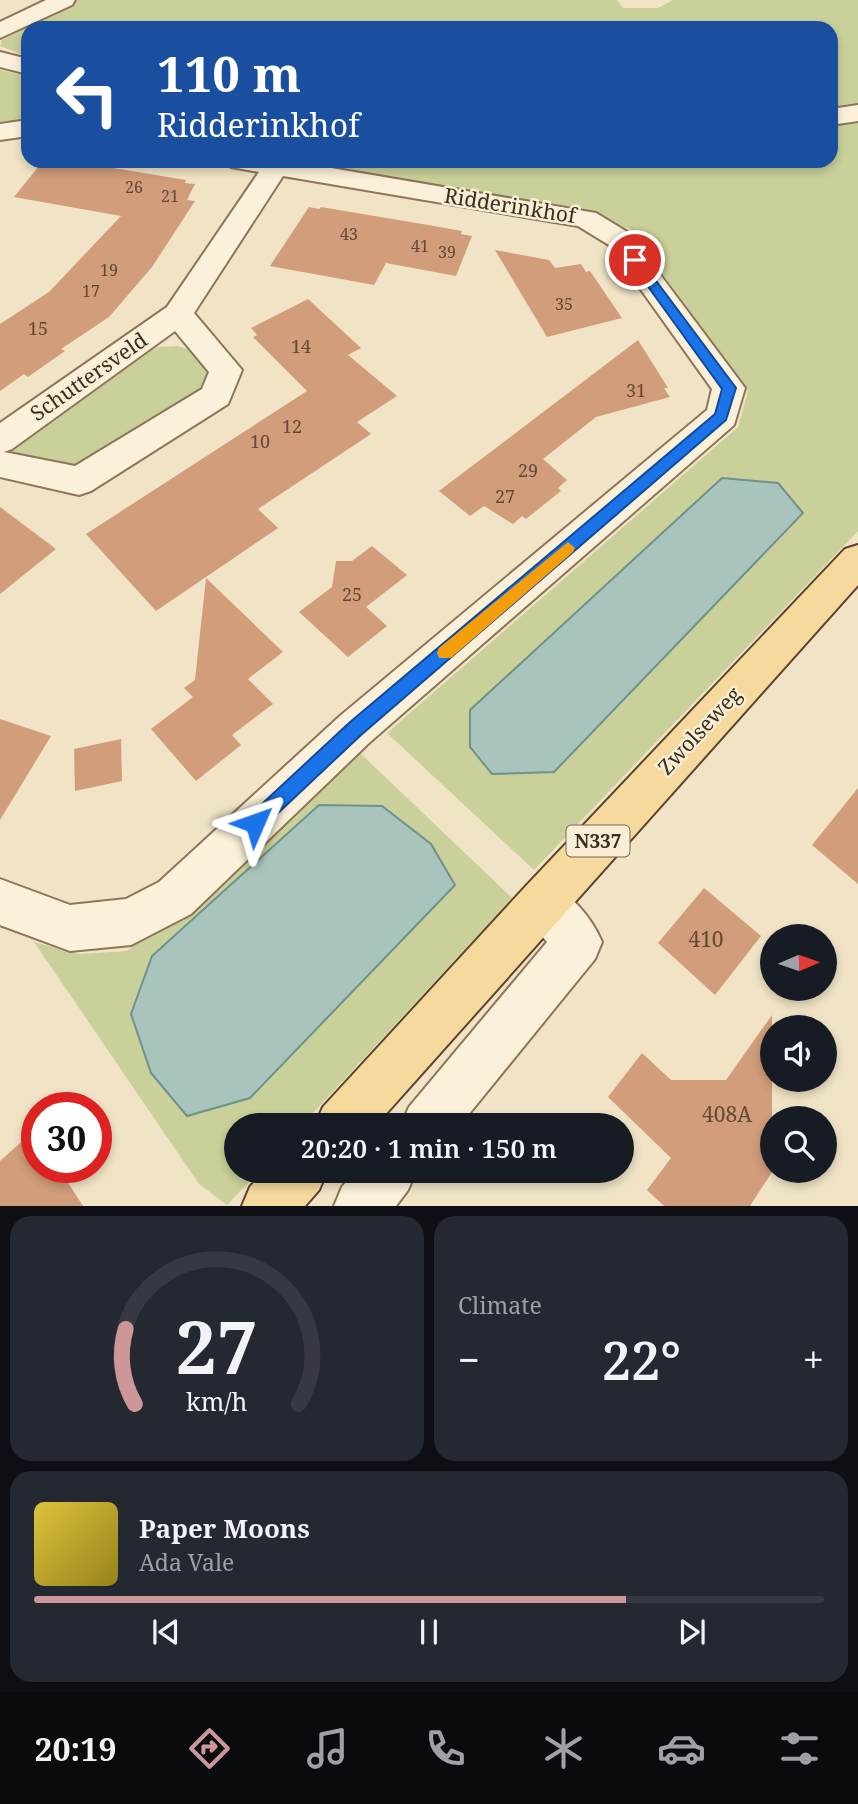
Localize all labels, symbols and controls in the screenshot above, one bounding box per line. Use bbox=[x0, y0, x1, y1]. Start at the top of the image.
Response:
text: 110 m bbox=[157, 40, 301, 106]
icon: left bbox=[42, 49, 133, 140]
text: Ridderinkhof bbox=[157, 103, 360, 146]
house number: 26 bbox=[125, 176, 143, 198]
street label: Ridderinkhof bbox=[442, 181, 580, 230]
house number: 21 bbox=[161, 185, 179, 207]
house number: 43 bbox=[340, 223, 358, 245]
pin bbox=[605, 230, 665, 290]
house number: 41 bbox=[411, 235, 429, 257]
house number: 39 bbox=[438, 241, 456, 263]
icon: arrive bbox=[616, 241, 654, 279]
house number: 19 bbox=[100, 259, 118, 281]
house number: 17 bbox=[82, 280, 100, 302]
house number: 35 bbox=[555, 293, 573, 315]
house number: 15 bbox=[28, 316, 48, 340]
street label: Schuttersveld bbox=[24, 325, 152, 427]
house number: 14 bbox=[291, 334, 311, 358]
house number: 31 bbox=[626, 378, 646, 402]
house number: 12 bbox=[282, 414, 302, 438]
house number: 10 bbox=[250, 429, 270, 453]
house number: 29 bbox=[518, 458, 538, 482]
house number: 27 bbox=[495, 484, 515, 508]
house number: 25 bbox=[342, 582, 362, 606]
street label: Zwolseweg bbox=[651, 680, 748, 780]
position arrow bbox=[218, 786, 292, 860]
road number: N337 bbox=[566, 826, 630, 856]
north arrow bbox=[760, 924, 836, 1001]
map controls bbox=[760, 924, 837, 1183]
house number: 410 bbox=[688, 925, 724, 953]
button: sound bbox=[760, 1015, 837, 1092]
speed limit sign: 30 bbox=[21, 1092, 112, 1183]
house number: 408A bbox=[702, 1100, 752, 1128]
button: search bbox=[760, 1106, 837, 1183]
text: 20:20 · 1 min · 150 m bbox=[301, 1130, 557, 1166]
text: Climate bbox=[458, 1289, 542, 1321]
text: 27 bbox=[176, 1297, 258, 1396]
text: 22° bbox=[602, 1324, 681, 1395]
text: − bbox=[458, 1333, 480, 1385]
text: + bbox=[803, 1333, 824, 1385]
text: km/h bbox=[186, 1384, 248, 1418]
text: Paper Moons bbox=[139, 1510, 310, 1546]
text: Ada Vale bbox=[139, 1546, 234, 1578]
icon: previous bbox=[147, 1613, 185, 1651]
icon: pause bbox=[410, 1613, 448, 1651]
icon: next bbox=[673, 1613, 711, 1651]
icon: directions bbox=[185, 1724, 234, 1773]
icon: music bbox=[303, 1724, 352, 1773]
icon: phone bbox=[421, 1724, 470, 1773]
icon: climate bbox=[539, 1724, 588, 1773]
icon: car bbox=[657, 1724, 706, 1773]
icon: filters bbox=[775, 1724, 824, 1773]
text: 20:19 bbox=[34, 1727, 116, 1770]

